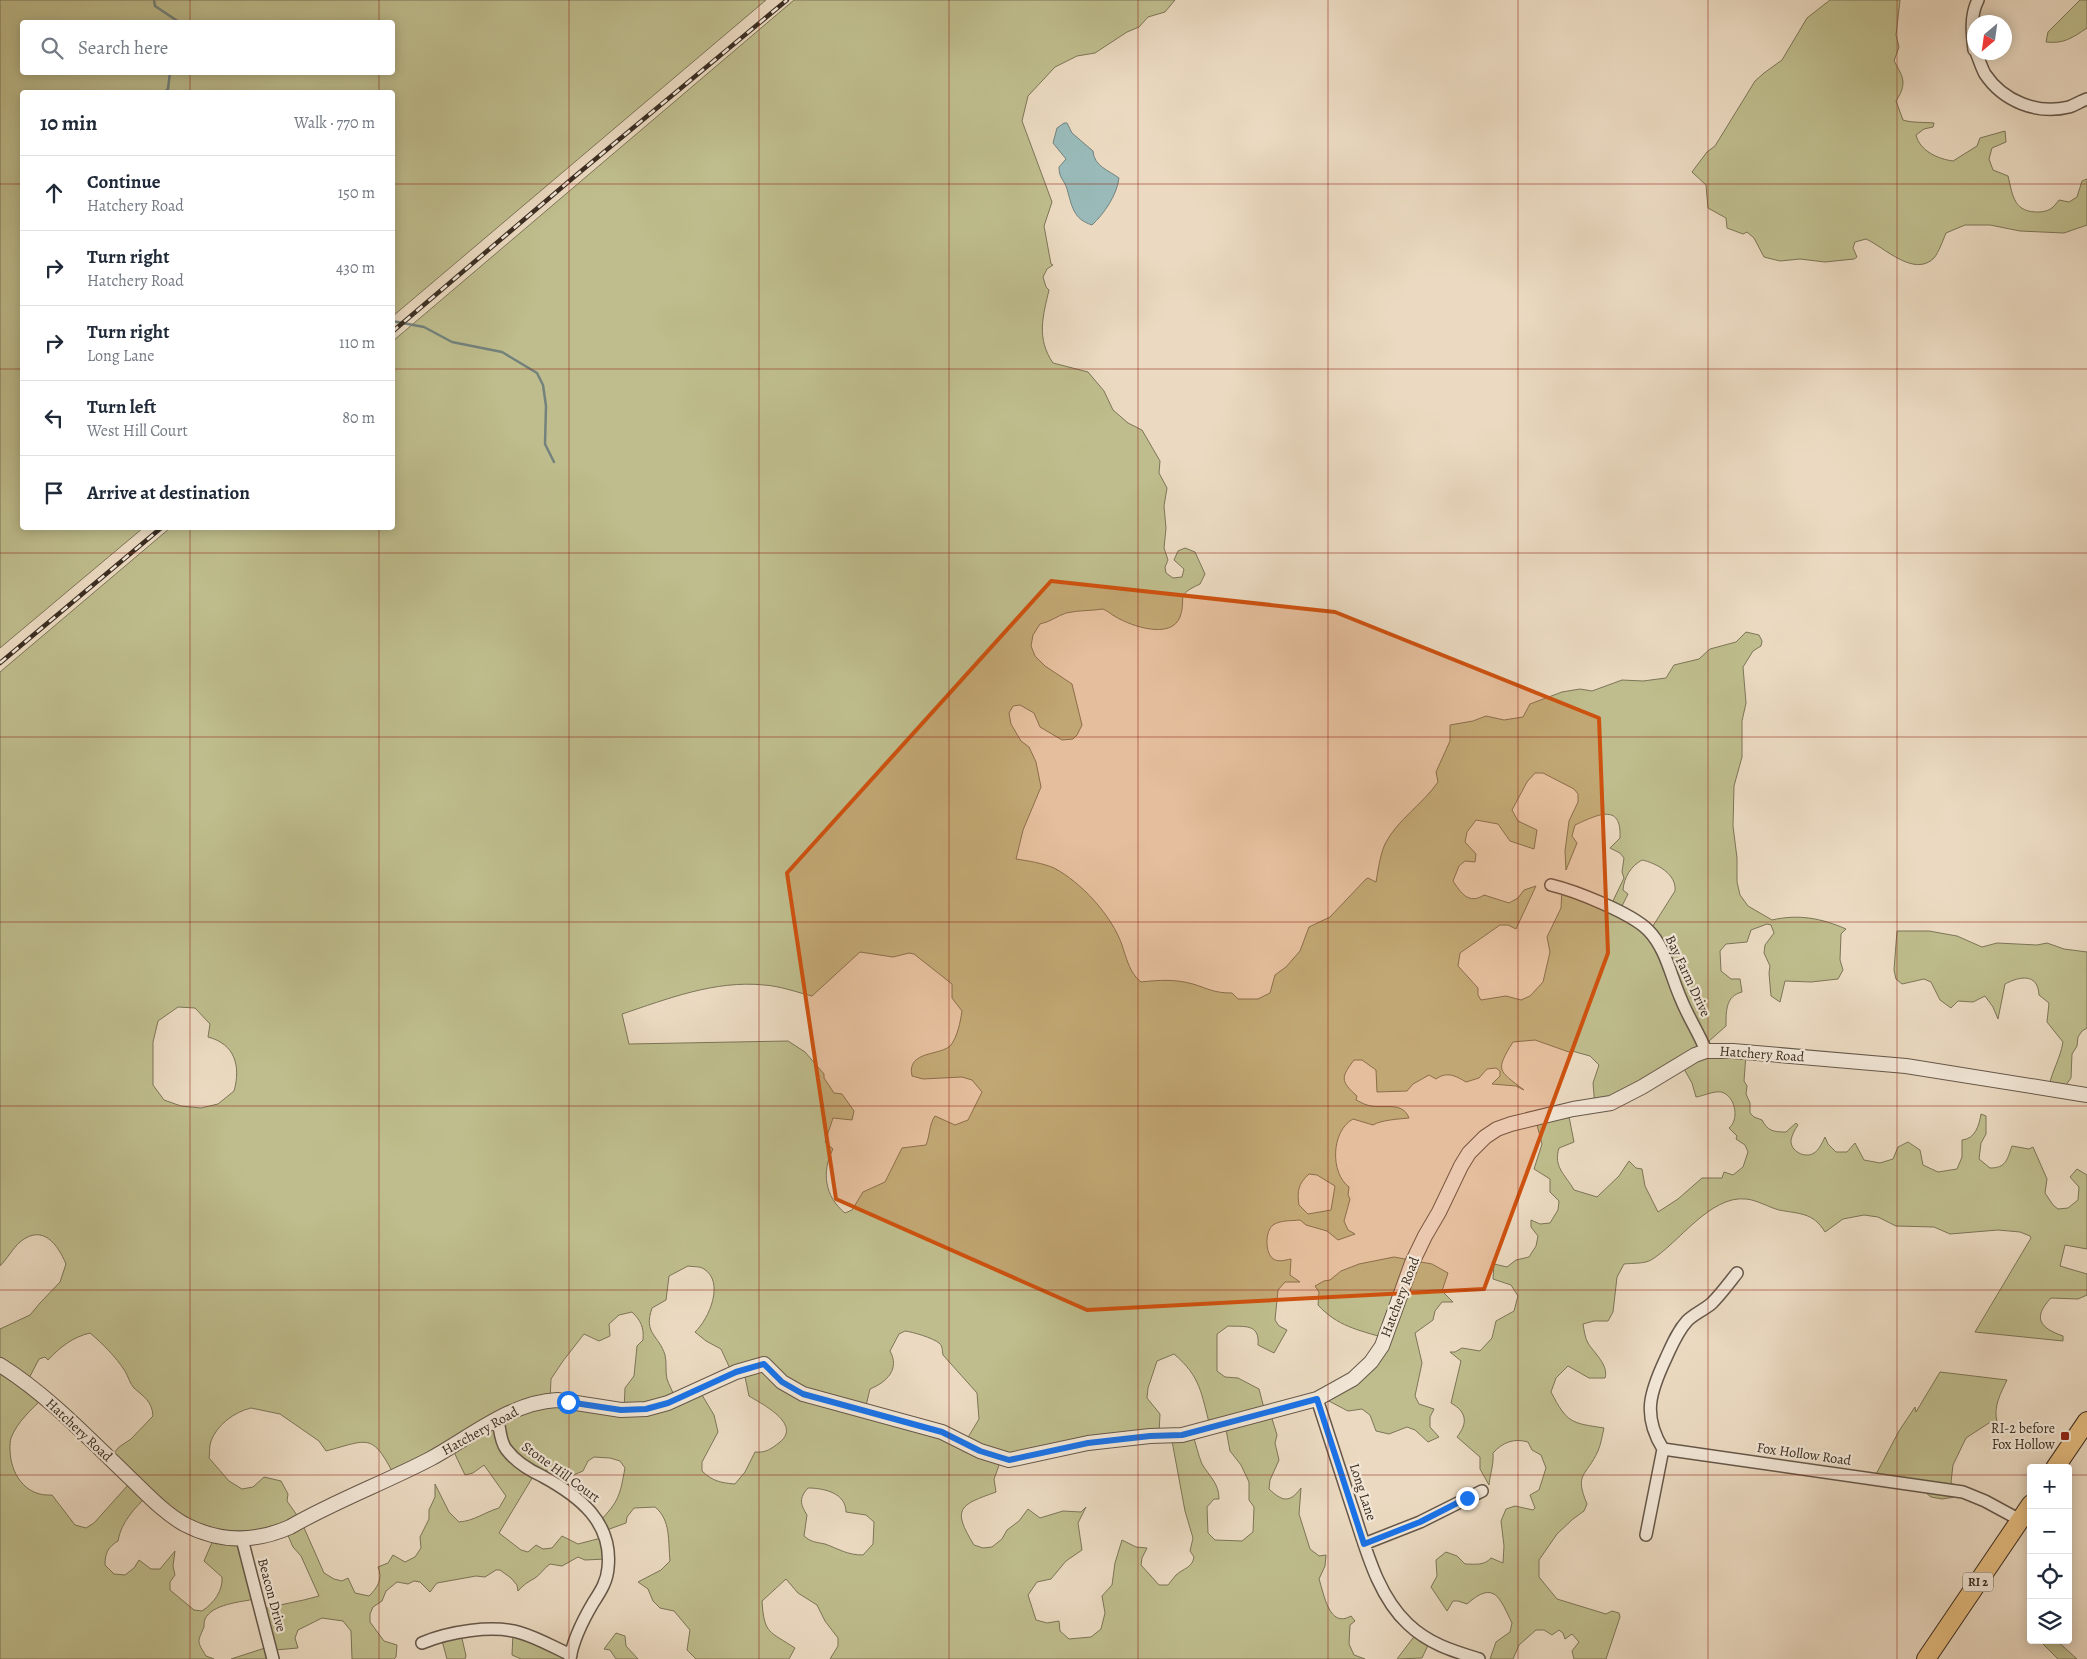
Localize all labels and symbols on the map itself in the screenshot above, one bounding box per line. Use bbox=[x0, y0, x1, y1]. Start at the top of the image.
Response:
north arrow bbox=[1967, 15, 2012, 60]
street label: Bay Farm Drive bbox=[1661, 932, 1715, 1020]
street label: Hatchery Road bbox=[1719, 1042, 1805, 1066]
street label: Hatchery Road bbox=[1376, 1254, 1424, 1340]
route start bbox=[557, 1391, 580, 1414]
street label: Hatchery Road bbox=[41, 1394, 117, 1466]
street label: Hatchery Road bbox=[438, 1402, 522, 1460]
place label: RI-2 before Fox Hollow bbox=[1991, 1419, 2055, 1454]
marker: RI-2 before Fox Hollow bbox=[2059, 1430, 2071, 1442]
street label: Stone Hill Court bbox=[518, 1437, 604, 1507]
street label: Fox Hollow Road bbox=[1756, 1438, 1853, 1470]
street label: Long Lane bbox=[1345, 1461, 1381, 1523]
route end bbox=[1456, 1487, 1479, 1510]
street label: Beacon Drive bbox=[253, 1556, 291, 1634]
road number: RI 2 bbox=[1963, 1572, 1993, 1591]

